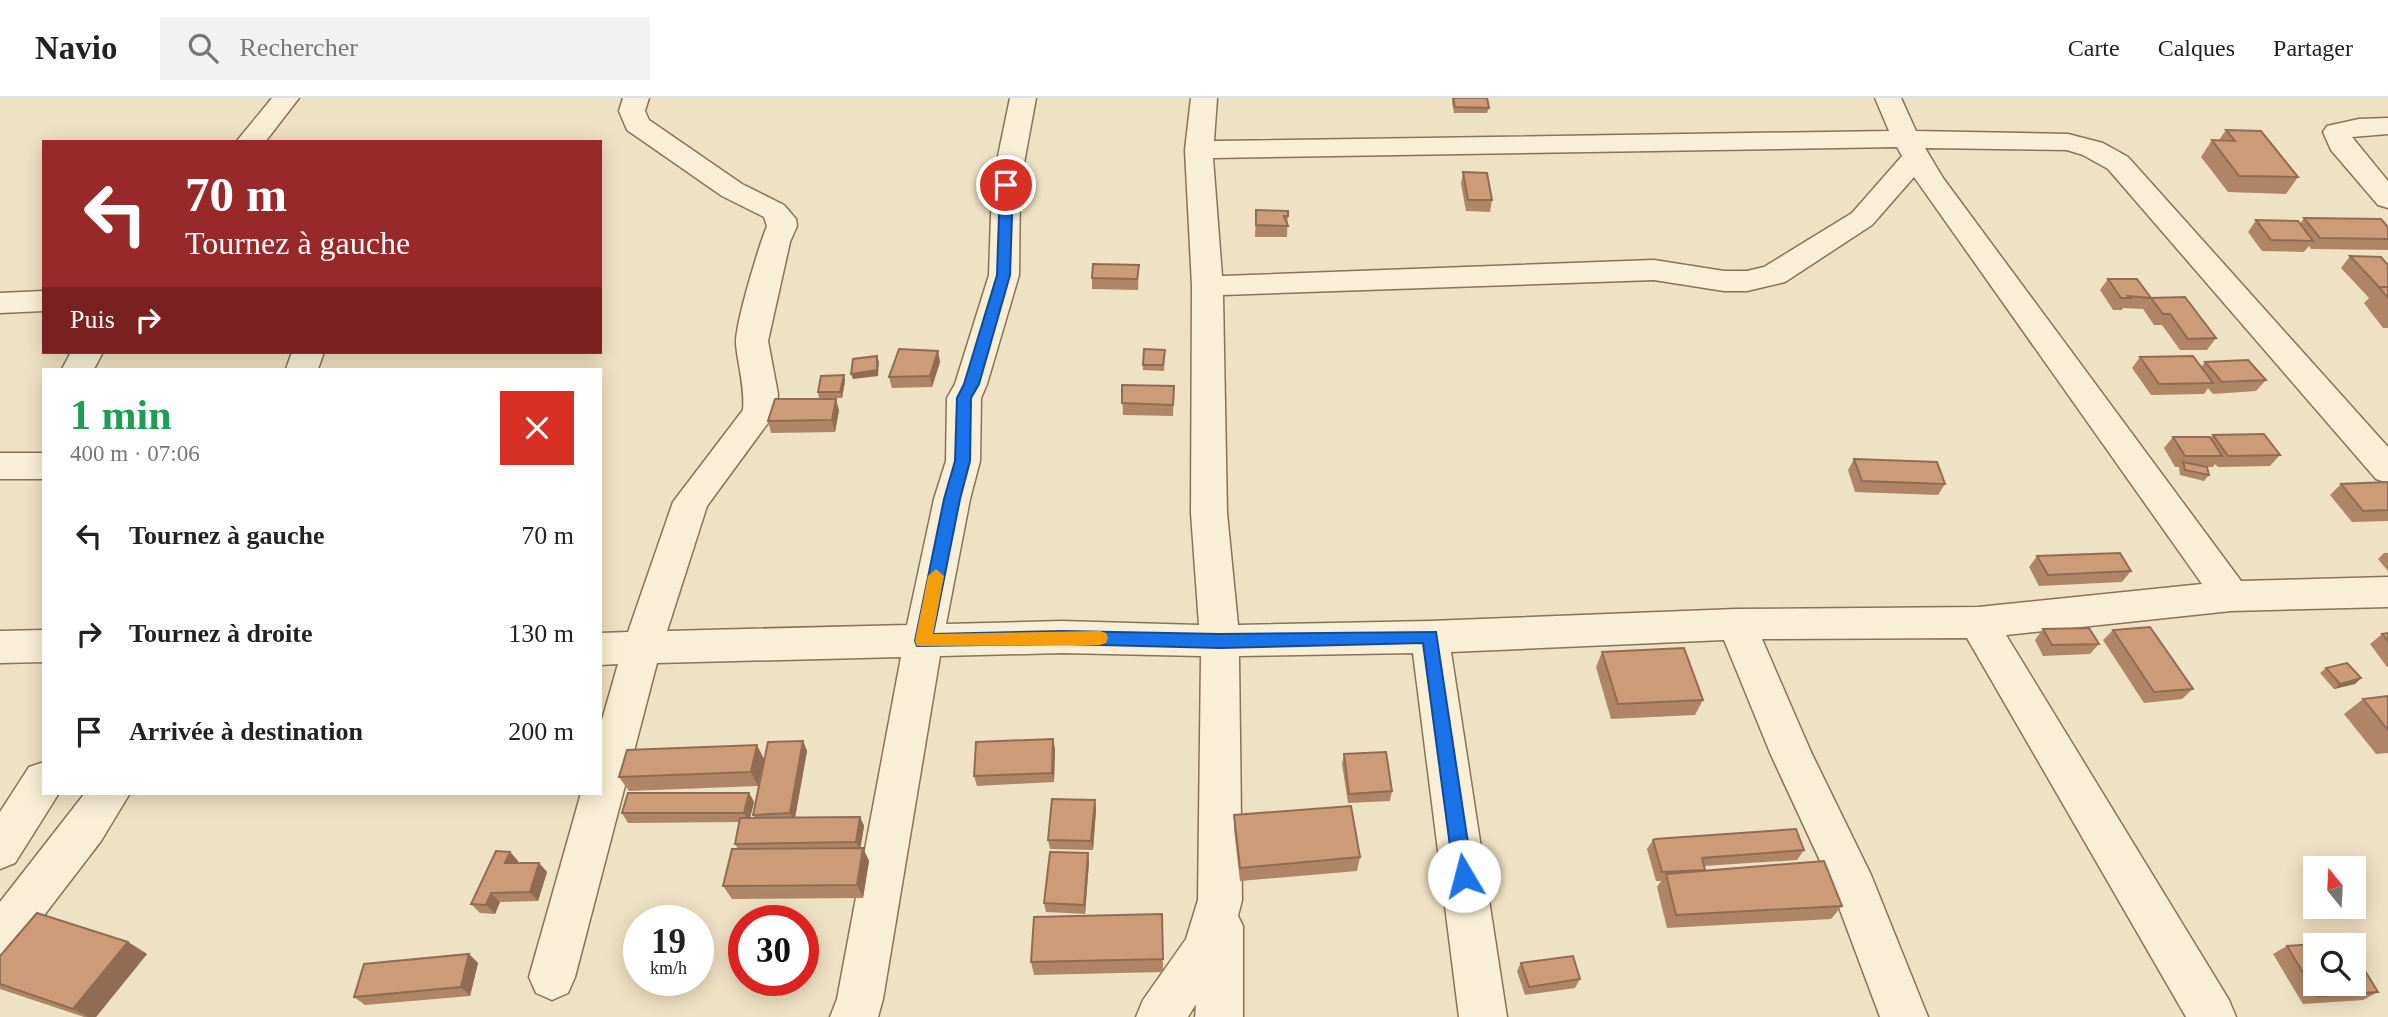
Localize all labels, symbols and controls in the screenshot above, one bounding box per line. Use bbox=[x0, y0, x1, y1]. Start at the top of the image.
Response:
search box bbox=[160, 17, 650, 80]
icon: search bbox=[184, 29, 222, 67]
text: Navio bbox=[35, 30, 118, 66]
text: Rechercher bbox=[240, 33, 358, 62]
text: Carte bbox=[2068, 35, 2120, 61]
text: Calques bbox=[2158, 35, 2235, 61]
text: Partager bbox=[2273, 35, 2353, 61]
pin bbox=[976, 155, 1036, 215]
icon: arrive bbox=[987, 166, 1025, 204]
text: 70 m bbox=[185, 167, 287, 222]
icon: left bbox=[70, 168, 161, 259]
text: Tournez à gauche bbox=[185, 225, 410, 261]
icon: right bbox=[129, 301, 167, 339]
text: Puis bbox=[70, 305, 115, 334]
button: close bbox=[500, 391, 574, 465]
text: 1 min bbox=[70, 392, 172, 438]
text: 400 m · 07:06 bbox=[70, 441, 200, 466]
icon: left bbox=[70, 517, 108, 555]
text: Tournez à gauche bbox=[129, 521, 325, 550]
text: 70 m bbox=[521, 521, 574, 550]
icon: right bbox=[70, 615, 108, 653]
text: Tournez à droite bbox=[129, 619, 312, 648]
text: 130 m bbox=[508, 619, 574, 648]
icon: arrive bbox=[70, 713, 108, 751]
text: Arrivée à destination bbox=[129, 717, 363, 746]
text: 200 m bbox=[508, 717, 574, 746]
position arrow bbox=[1427, 839, 1501, 913]
north arrow bbox=[2303, 856, 2366, 919]
map controls bbox=[2303, 856, 2366, 996]
speed limit sign: 30 bbox=[728, 905, 819, 996]
text: 19 bbox=[651, 922, 686, 961]
button: search bbox=[2303, 933, 2366, 996]
text: km/h bbox=[650, 958, 687, 978]

